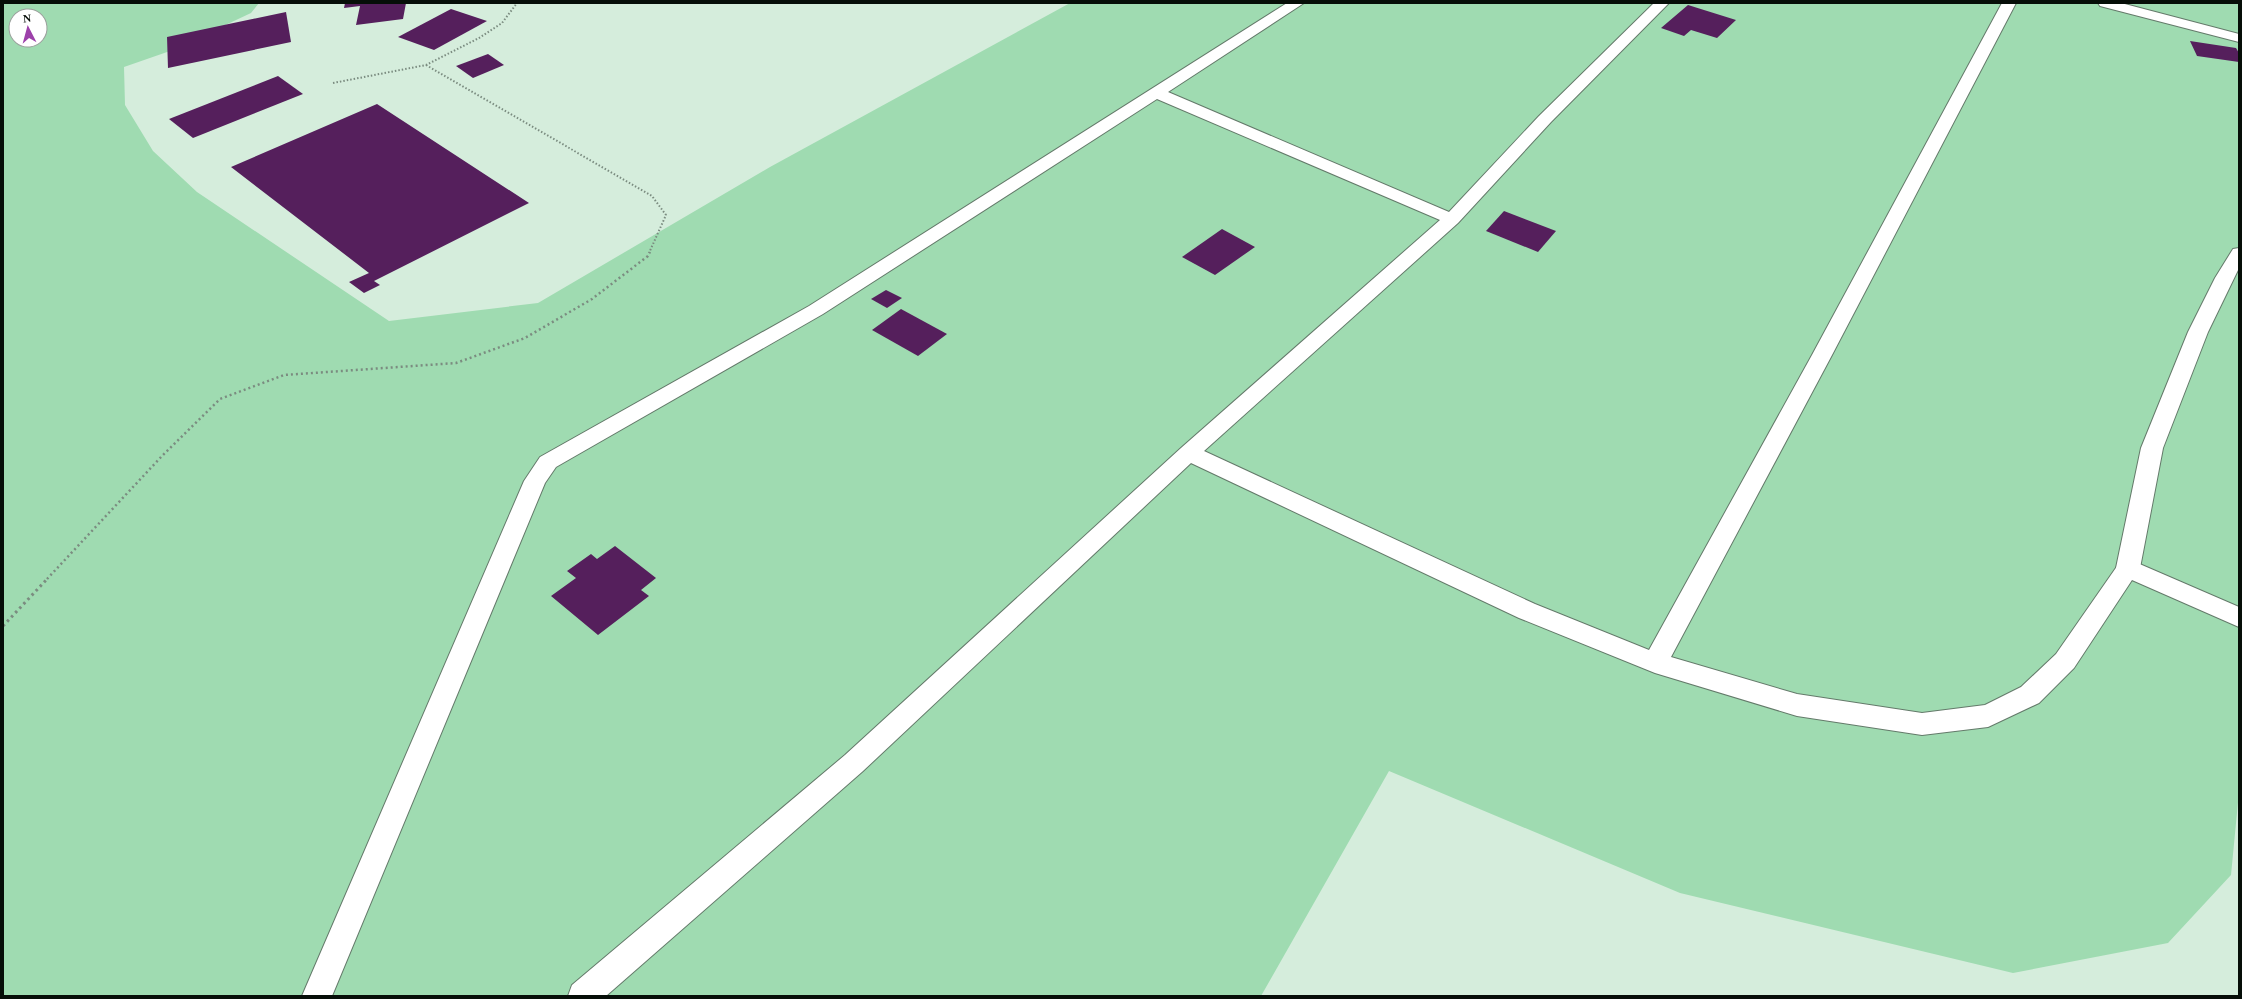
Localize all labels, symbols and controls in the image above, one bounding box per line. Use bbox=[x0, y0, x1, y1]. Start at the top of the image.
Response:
north arrow bbox=[8, 8, 48, 48]
text: N bbox=[22, 12, 32, 24]

